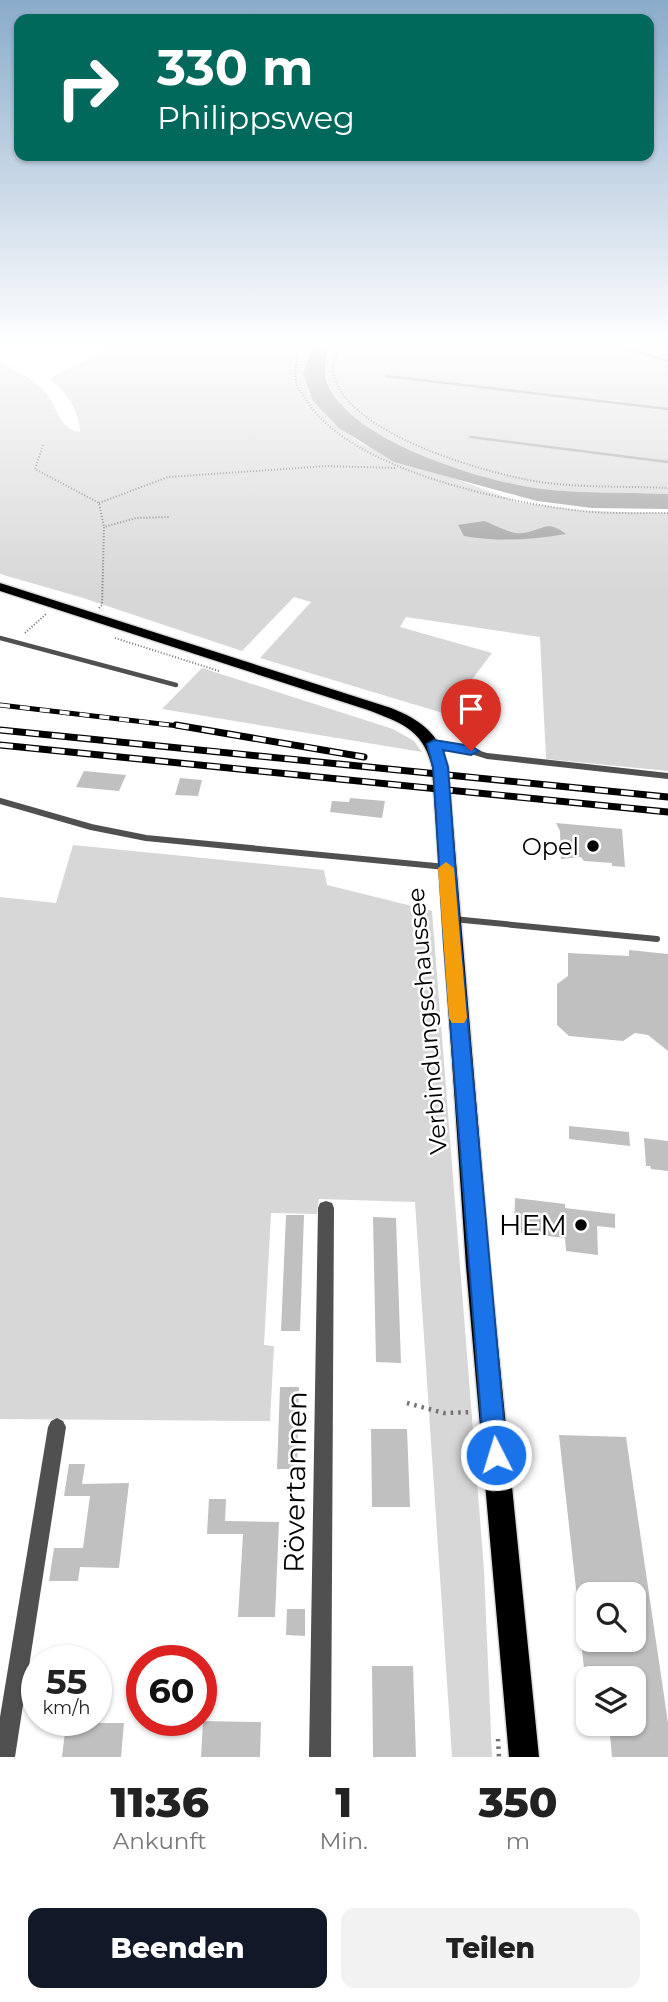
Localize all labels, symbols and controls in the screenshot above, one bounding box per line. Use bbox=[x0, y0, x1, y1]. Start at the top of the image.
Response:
text: 330 m bbox=[157, 38, 313, 97]
icon: right bbox=[42, 42, 133, 133]
text: Philippsweg bbox=[157, 98, 355, 137]
pin bbox=[441, 679, 501, 751]
icon: arrive bbox=[452, 690, 490, 728]
place label: Opel bbox=[522, 832, 579, 861]
marker: Opel bbox=[585, 838, 601, 854]
street label: Verbindungschaussee bbox=[401, 887, 453, 1155]
place label: HEM bbox=[499, 1208, 567, 1242]
marker: HEM bbox=[573, 1217, 589, 1233]
street label: Rövertannen bbox=[276, 1391, 314, 1573]
position arrow bbox=[459, 1418, 533, 1492]
map controls bbox=[576, 1582, 646, 1736]
button: search bbox=[576, 1582, 646, 1652]
speed limit sign: 60 bbox=[126, 1645, 217, 1736]
text: 55 bbox=[46, 1660, 87, 1703]
button: layers bbox=[576, 1666, 646, 1736]
text: km/h bbox=[42, 1697, 91, 1719]
text: 11:36 bbox=[110, 1776, 209, 1828]
text: 1 bbox=[335, 1776, 352, 1828]
text: 350 bbox=[478, 1776, 558, 1828]
text: Ankunft bbox=[113, 1827, 207, 1855]
text: Min. bbox=[319, 1827, 368, 1855]
text: m bbox=[506, 1827, 530, 1855]
button: Beenden bbox=[28, 1908, 327, 1988]
button: Teilen bbox=[341, 1908, 640, 1988]

